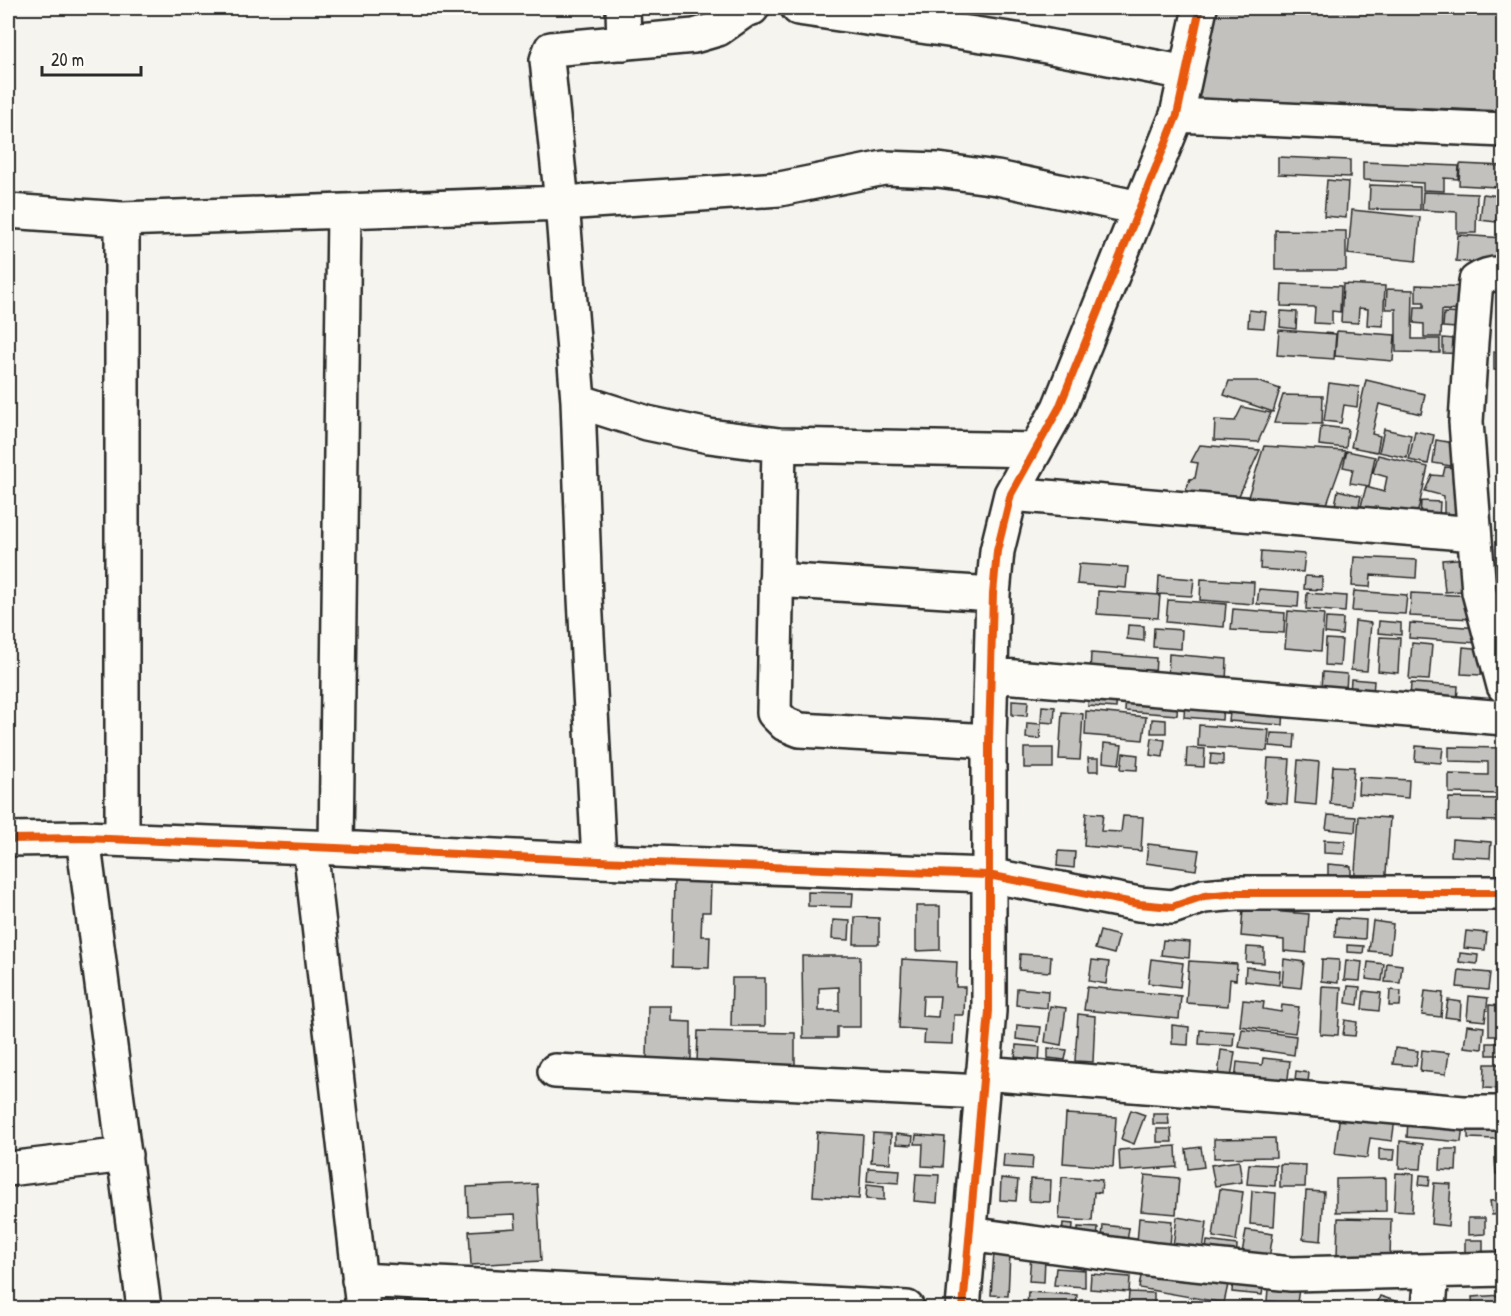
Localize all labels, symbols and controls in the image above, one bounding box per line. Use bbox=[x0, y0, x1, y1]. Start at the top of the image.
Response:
scale bar bbox=[42, 39, 141, 77]
text: 20 m bbox=[51, 47, 84, 72]

